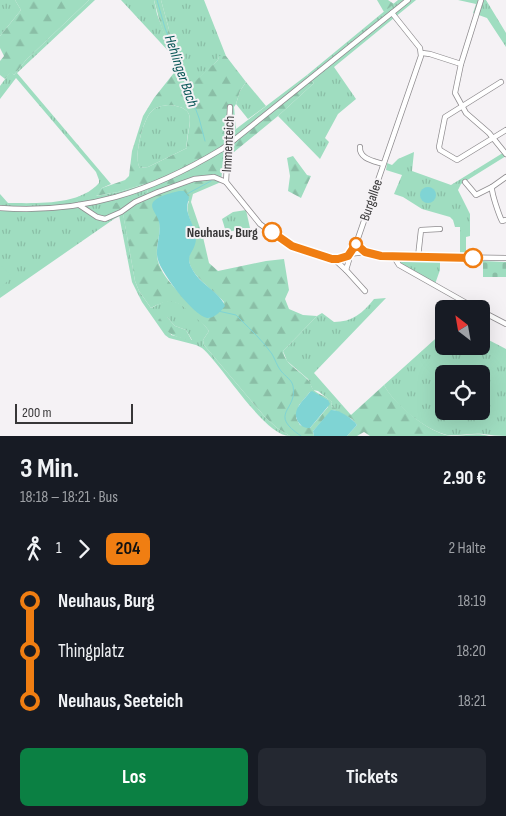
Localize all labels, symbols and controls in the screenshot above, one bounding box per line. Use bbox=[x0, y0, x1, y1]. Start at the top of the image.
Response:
water label: Hehlinger Bach bbox=[160, 32, 202, 110]
street label: Immenteich bbox=[218, 115, 238, 173]
street label: Burgallee bbox=[356, 177, 386, 223]
marker: Neuhaus, Burg bbox=[262, 222, 282, 242]
place label: Neuhaus, Burg bbox=[187, 224, 258, 241]
unlabelled marker bbox=[349, 237, 363, 251]
unlabelled marker bbox=[463, 248, 483, 268]
north arrow bbox=[435, 300, 490, 355]
map controls bbox=[435, 300, 490, 420]
button: locate bbox=[435, 365, 490, 420]
scale bar bbox=[15, 401, 132, 424]
text: 200 m bbox=[22, 404, 51, 421]
text: 3 Min. bbox=[20, 452, 79, 485]
text: 2.90 € bbox=[443, 467, 486, 490]
text: 18:18 – 18:21 · Bus bbox=[20, 488, 118, 507]
icon: walk bbox=[20, 535, 48, 563]
icon: forward bbox=[70, 535, 98, 563]
text: 204 bbox=[116, 538, 140, 559]
text: 1 bbox=[56, 539, 62, 558]
text: 2 Halte bbox=[448, 539, 486, 558]
text: Neuhaus, Burg bbox=[58, 590, 155, 613]
text: 18:19 bbox=[458, 592, 486, 611]
text: Thingplatz bbox=[58, 640, 124, 663]
text: 18:20 bbox=[457, 642, 486, 661]
text: Neuhaus, Seeteich bbox=[58, 690, 183, 713]
text: 18:21 bbox=[458, 692, 486, 711]
button: Los bbox=[20, 748, 248, 806]
button: Tickets bbox=[258, 748, 486, 806]

